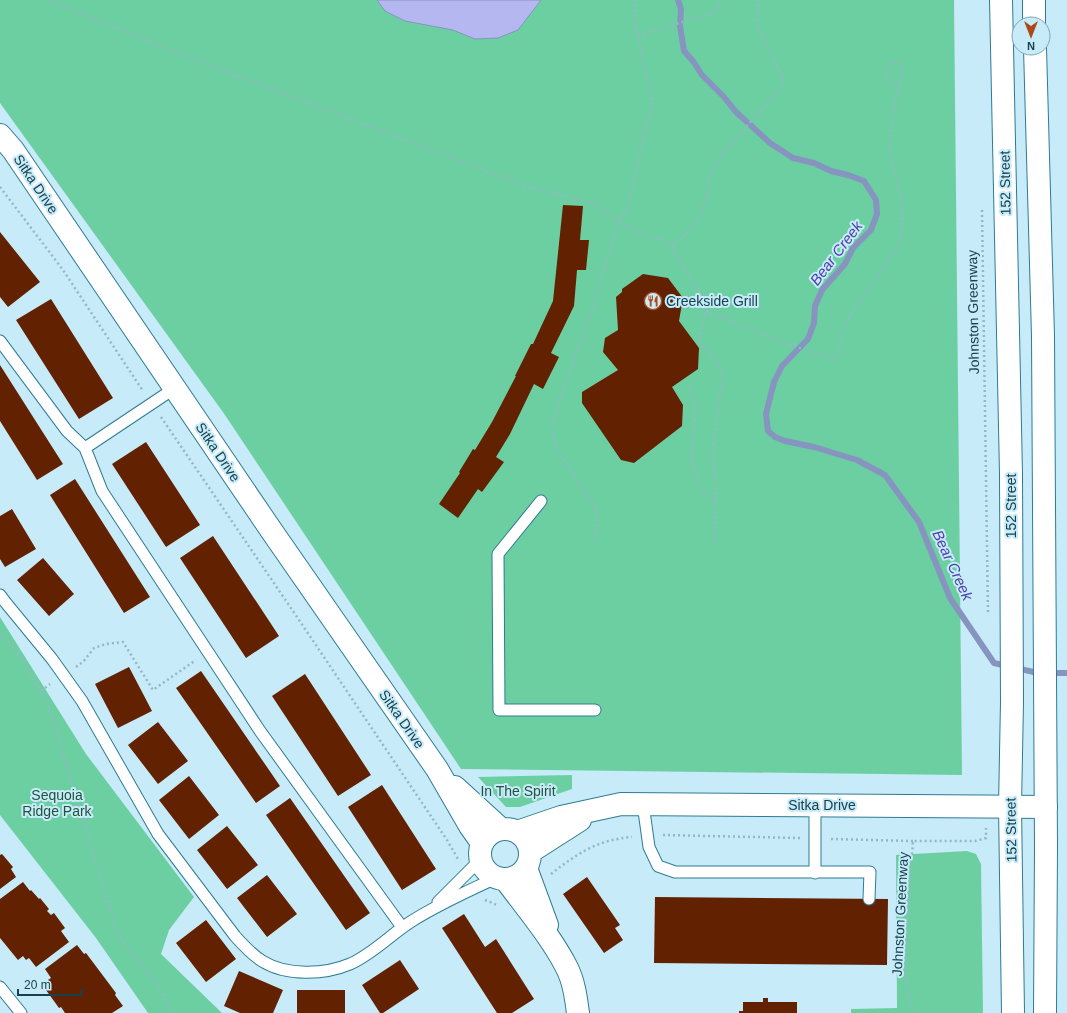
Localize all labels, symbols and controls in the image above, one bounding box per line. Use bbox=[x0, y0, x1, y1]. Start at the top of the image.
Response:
north arrow bbox=[1011, 16, 1051, 56]
text: N bbox=[1027, 40, 1035, 52]
street label: 152 Street bbox=[996, 150, 1014, 215]
street label: Sitka Drive bbox=[10, 151, 62, 217]
water label: Bear Creek bbox=[806, 216, 867, 288]
street label: Johnston Greenway bbox=[964, 250, 982, 374]
restaurant icon: Creekside Grill bbox=[643, 291, 663, 311]
place label: Creekside Grill bbox=[666, 293, 758, 309]
street label: Sitka Drive bbox=[192, 419, 244, 485]
street label: 152 Street bbox=[1003, 474, 1019, 538]
water label: Bear Creek bbox=[929, 527, 977, 604]
street label: Sitka Drive bbox=[376, 687, 428, 751]
park label: In The Spirit bbox=[480, 783, 556, 799]
park label: Sequoia Ridge Park bbox=[22, 787, 93, 819]
street label: Sitka Drive bbox=[788, 797, 856, 813]
street label: 152 Street bbox=[1002, 797, 1020, 862]
street label: Johnston Greenway bbox=[889, 851, 911, 977]
scale bar bbox=[18, 971, 81, 997]
text: 20 m bbox=[24, 978, 51, 992]

